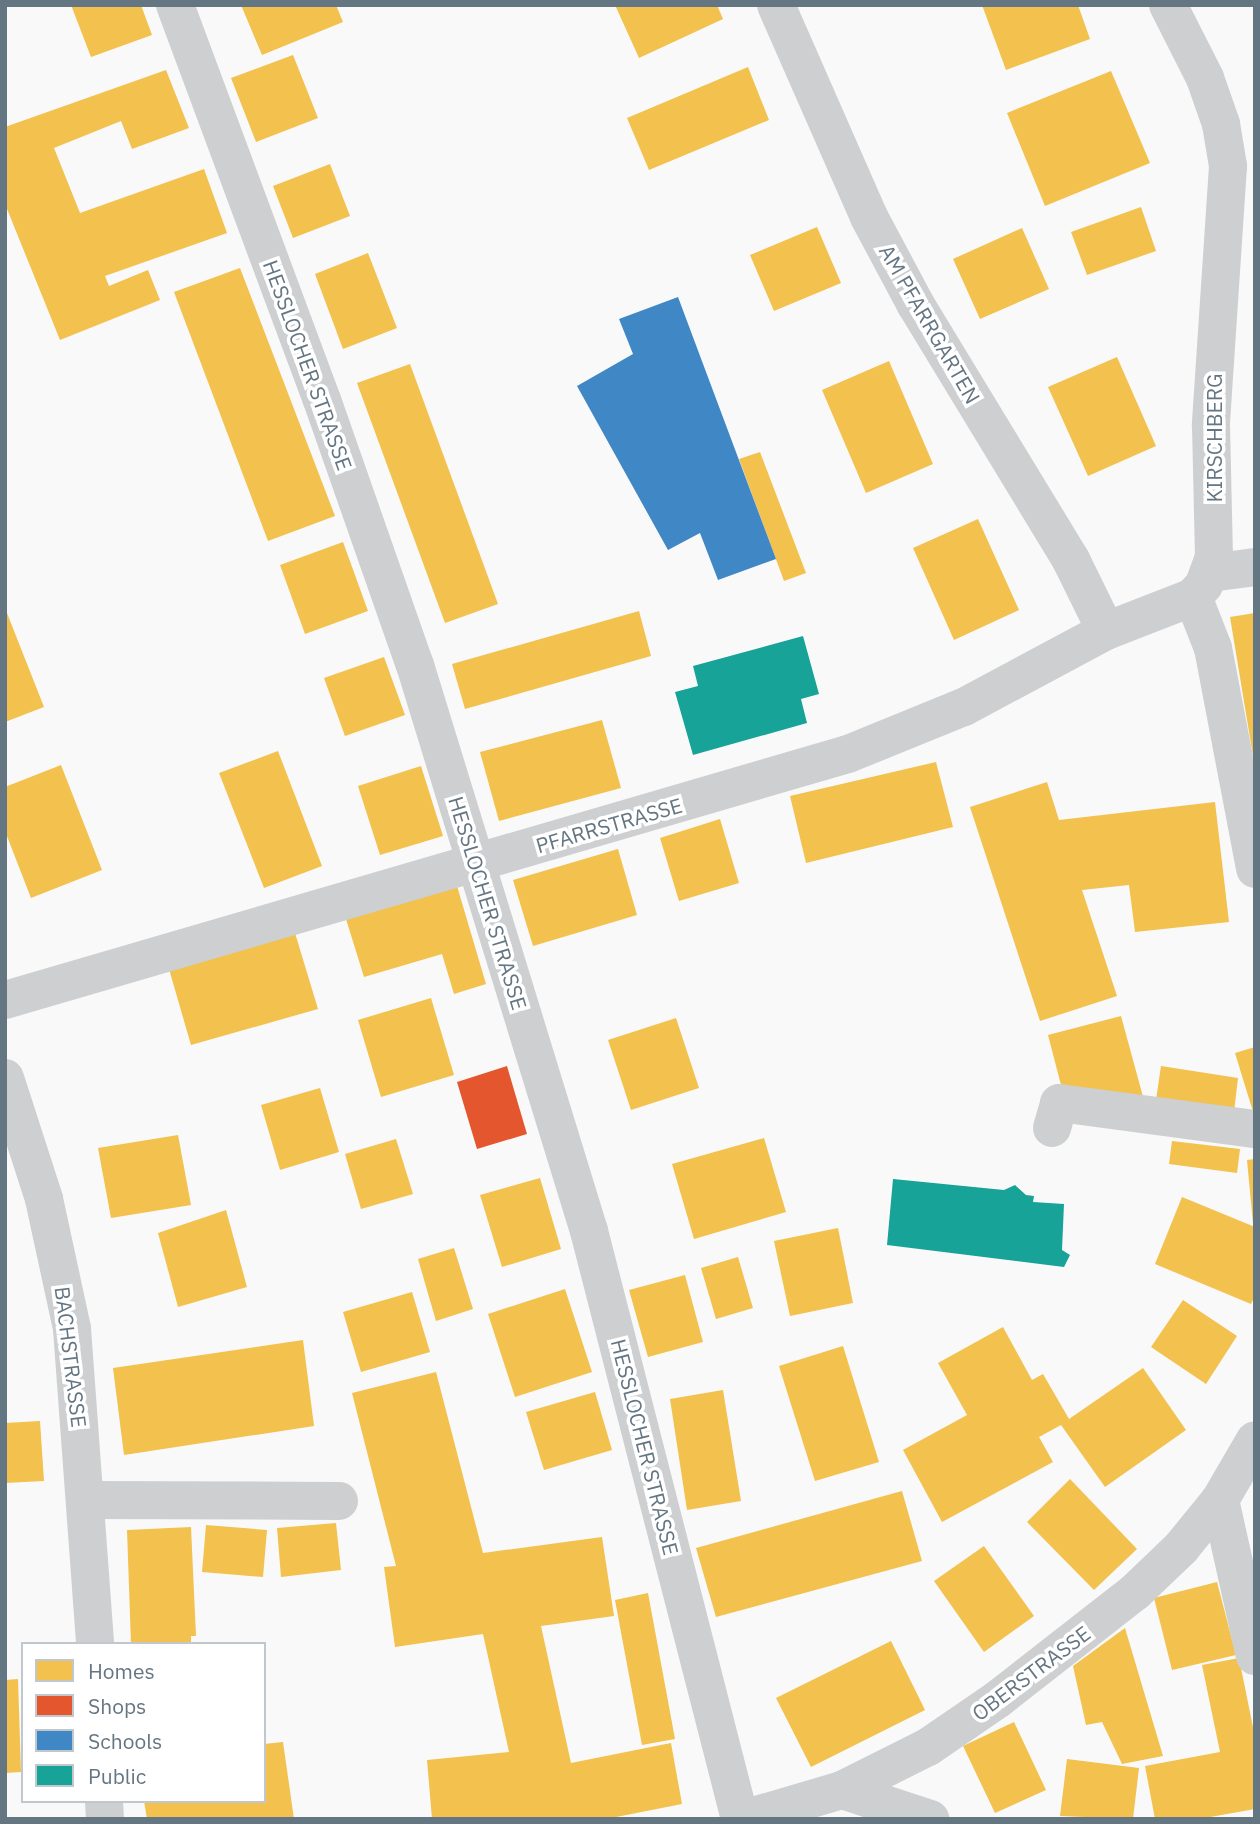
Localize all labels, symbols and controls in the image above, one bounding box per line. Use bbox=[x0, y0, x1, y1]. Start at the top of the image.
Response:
street label: AM PFARRGARTEN bbox=[874, 240, 986, 408]
street label: HESSLOCHER STRASSE bbox=[258, 256, 358, 474]
street label: KIRSCHBERG bbox=[1201, 373, 1227, 503]
street label: PFARRSTRASSE bbox=[533, 792, 685, 858]
street label: HESSLOCHER STRASSE bbox=[444, 793, 532, 1013]
street label: BACHSTRASSE bbox=[50, 1285, 92, 1429]
street label: HESSLOCHER STRASSE bbox=[606, 1336, 684, 1558]
street label: OBERSTRASSE bbox=[967, 1620, 1095, 1726]
legend bbox=[21, 1642, 266, 1803]
text: Homes bbox=[88, 1657, 155, 1685]
text: Shops bbox=[88, 1692, 146, 1720]
text: Schools bbox=[88, 1727, 162, 1755]
text: Public bbox=[88, 1762, 146, 1790]

